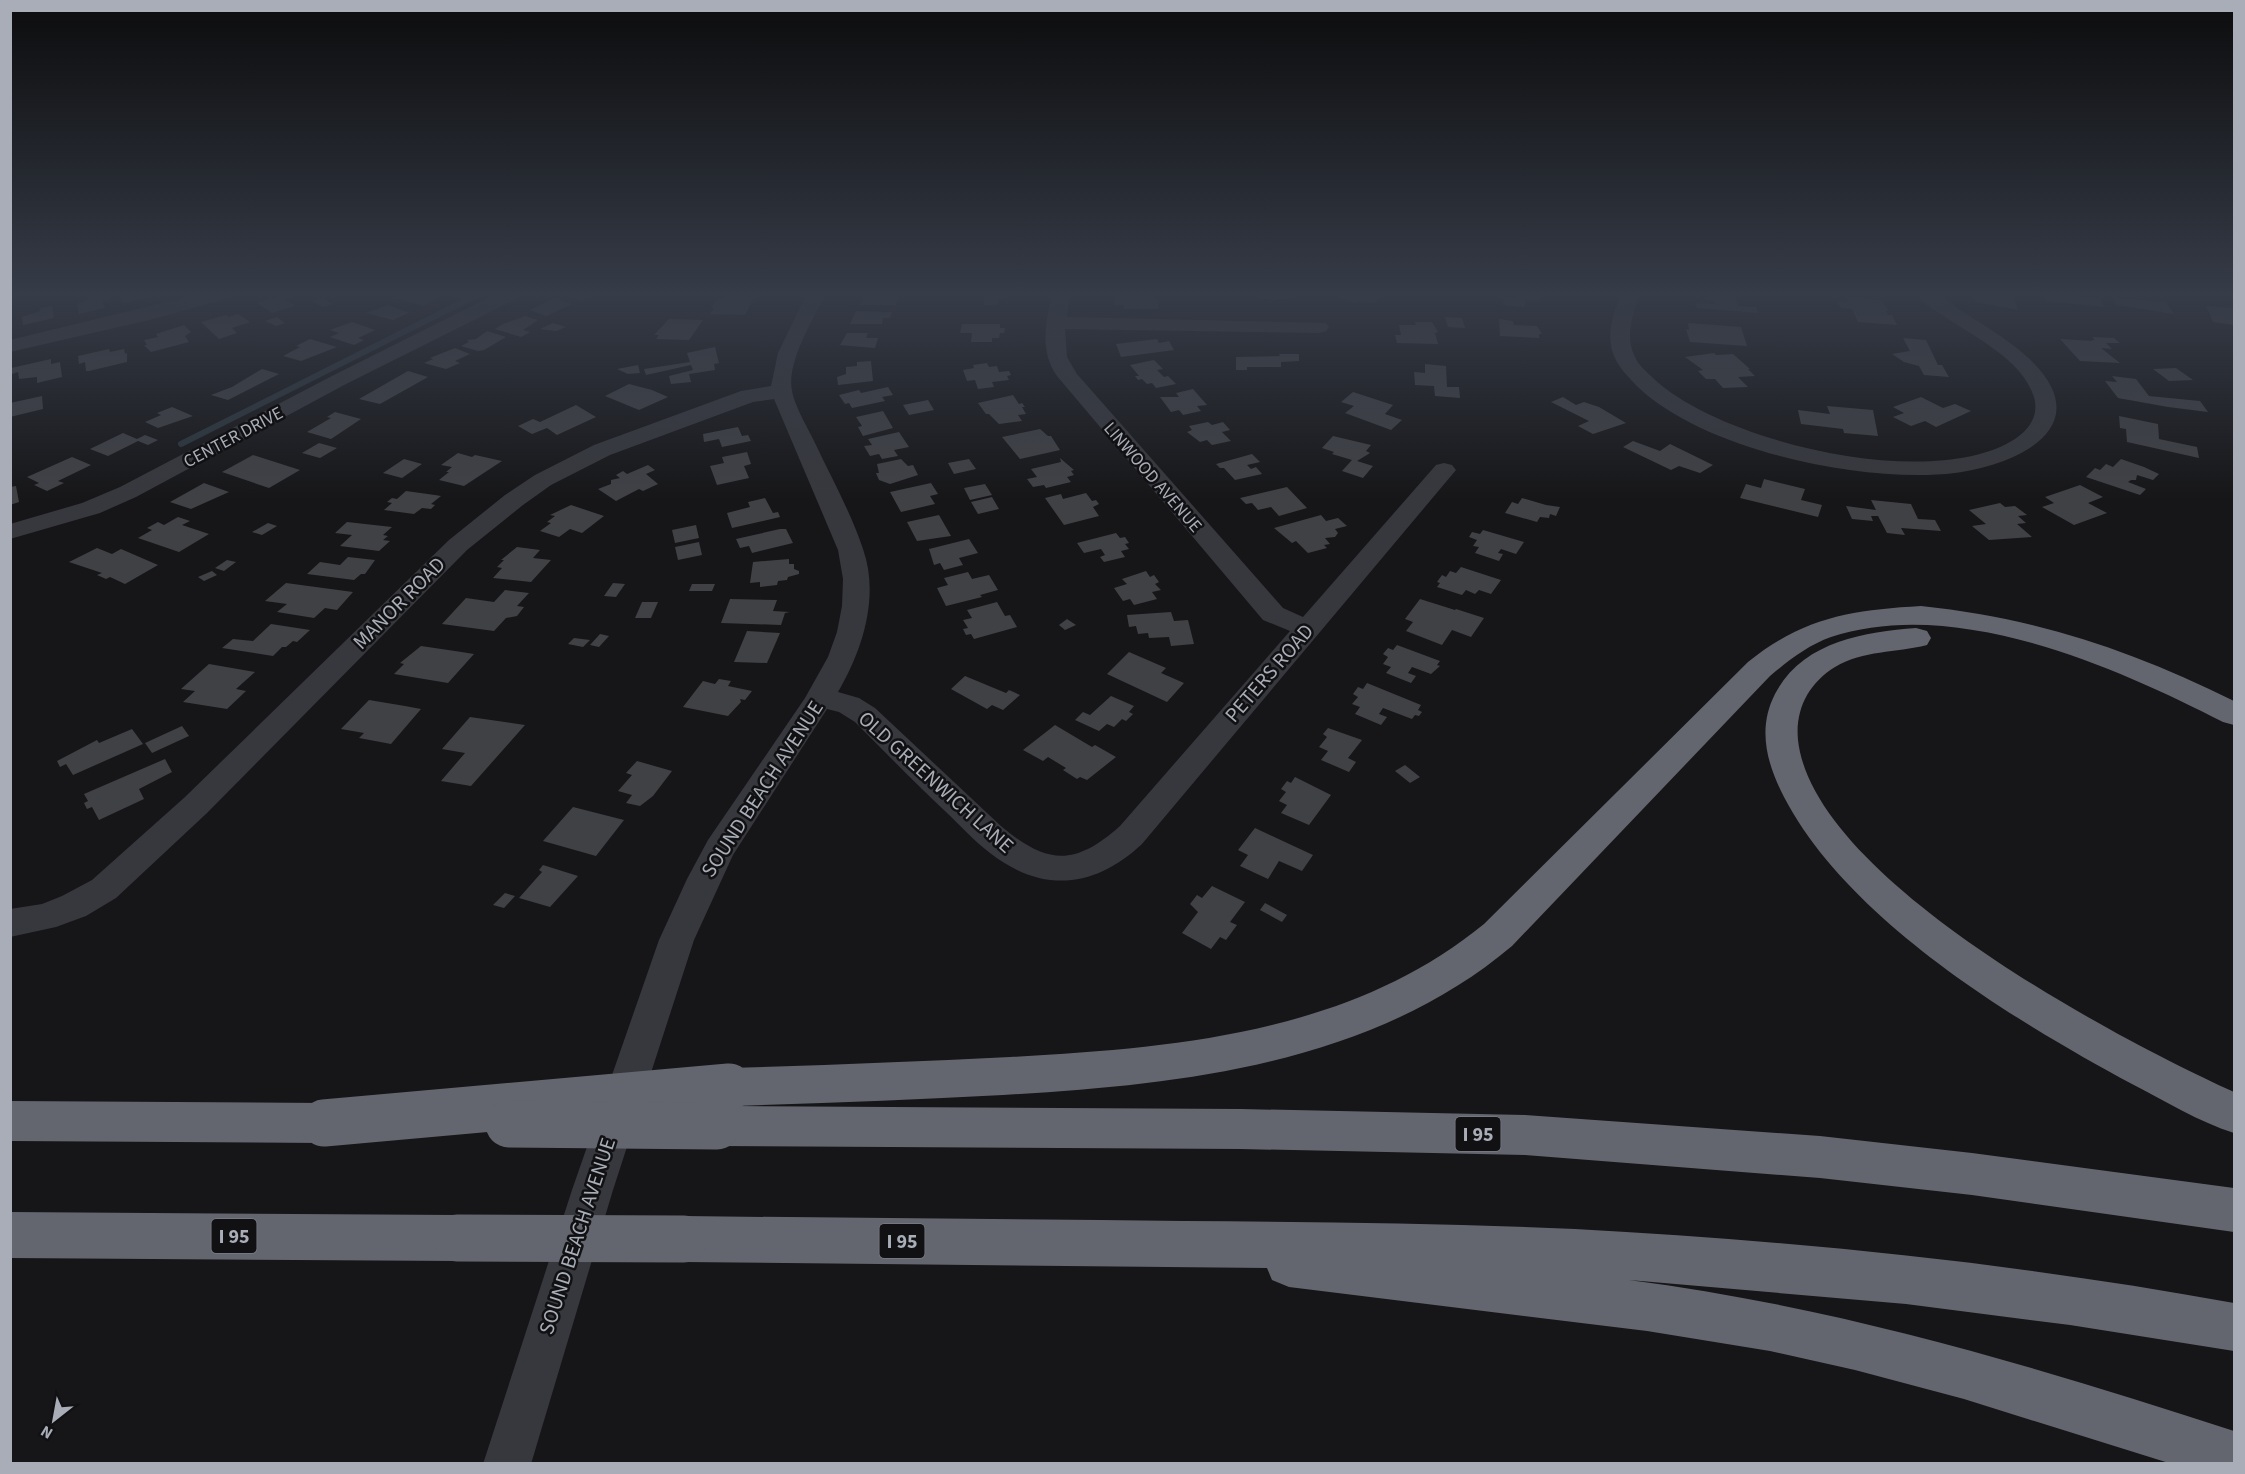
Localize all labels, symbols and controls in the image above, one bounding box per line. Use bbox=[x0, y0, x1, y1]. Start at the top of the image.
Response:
street label: CENTER DRIVE bbox=[179, 401, 287, 474]
street label: LINWOOD AVENUE bbox=[1098, 417, 1208, 538]
street label: MANOR ROAD bbox=[346, 550, 452, 656]
street label: PETERS ROAD bbox=[1218, 617, 1320, 729]
street label: SOUND BEACH AVENUE bbox=[694, 695, 830, 883]
street label: OLD GREENWICH LANE bbox=[852, 704, 1020, 860]
road number: I 95 bbox=[1456, 1117, 1500, 1151]
street label: SOUND BEACH AVENUE bbox=[531, 1134, 623, 1338]
road number: I 95 bbox=[212, 1219, 256, 1253]
road number: I 95 bbox=[880, 1224, 924, 1258]
north arrow bbox=[24, 1390, 84, 1450]
text: N bbox=[37, 1420, 57, 1444]

